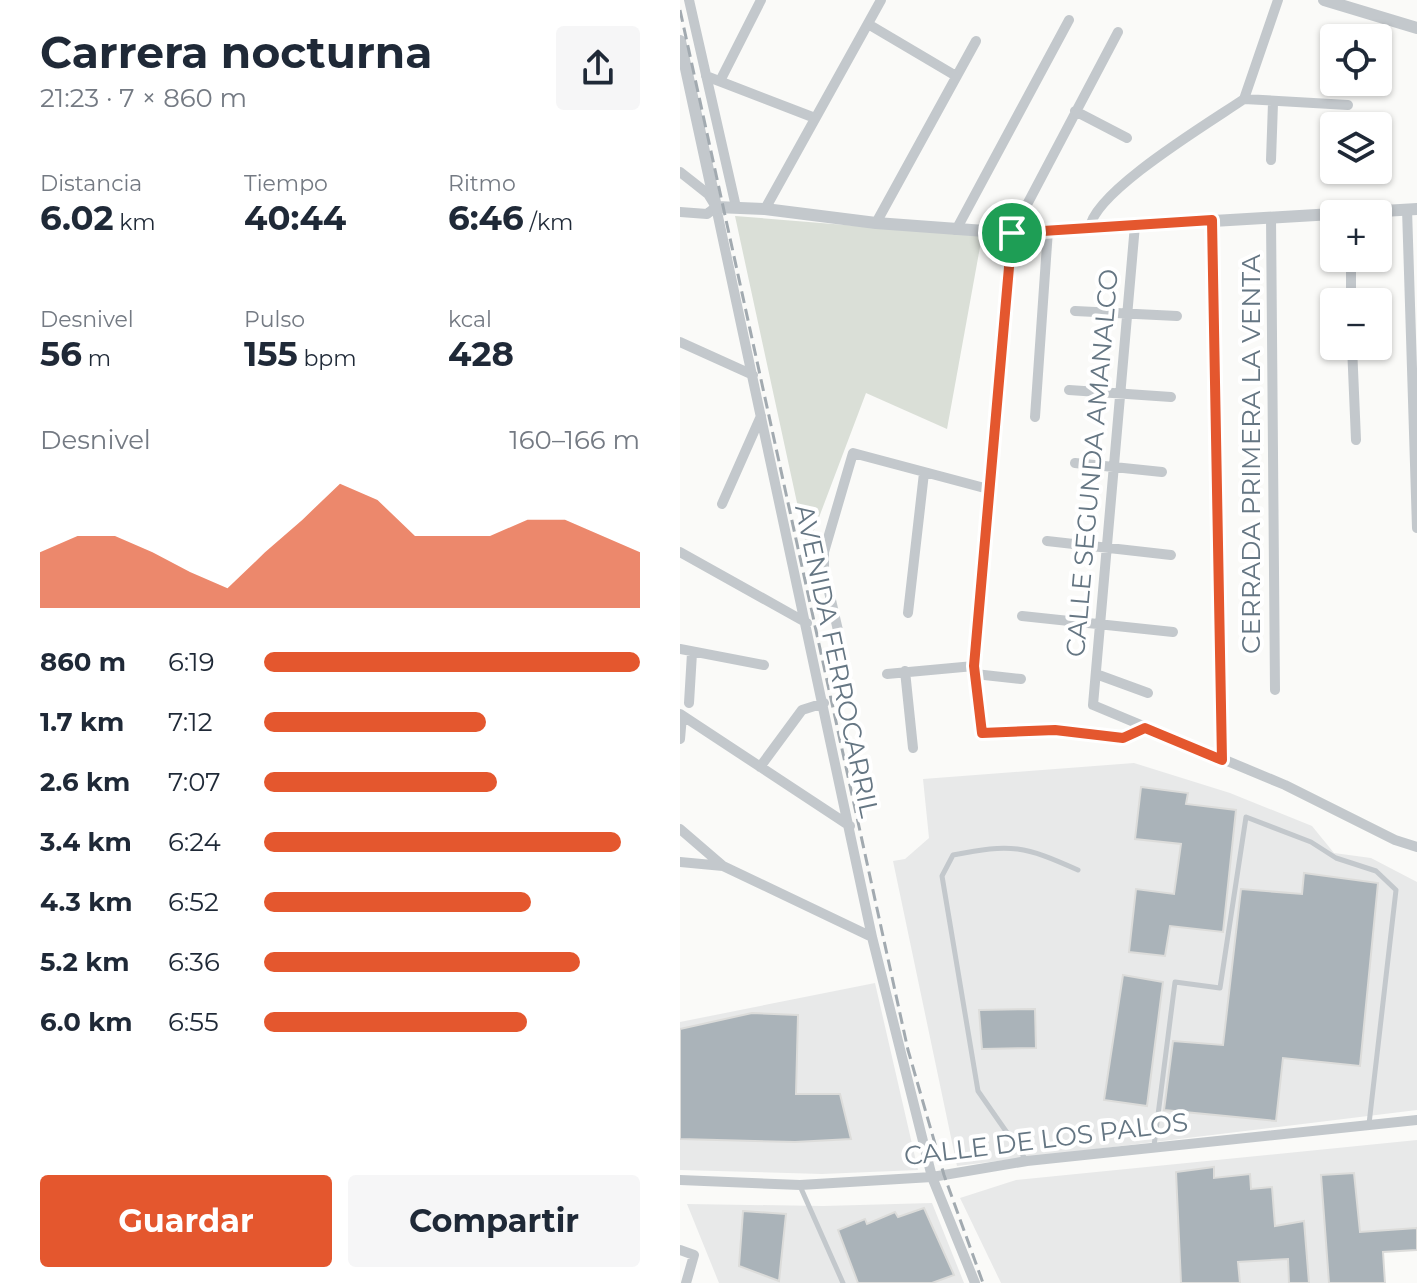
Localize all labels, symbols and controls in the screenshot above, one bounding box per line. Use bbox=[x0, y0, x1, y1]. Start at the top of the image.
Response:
map controls bbox=[1320, 24, 1392, 360]
button: locate bbox=[1320, 24, 1392, 96]
text: Carrera nocturna bbox=[40, 25, 432, 79]
button: share bbox=[556, 26, 640, 110]
text: 21:23 · 7 × 860 m bbox=[40, 82, 247, 114]
button: layers bbox=[1320, 112, 1392, 184]
text: Distancia bbox=[40, 170, 142, 197]
text: Tiempo bbox=[244, 170, 328, 197]
text: Ritmo bbox=[448, 170, 516, 197]
text: 6.02 bbox=[40, 197, 113, 239]
text: 40:44 bbox=[244, 197, 346, 239]
text: 6:46 bbox=[448, 197, 524, 239]
pin bbox=[978, 199, 1046, 267]
button: + bbox=[1320, 200, 1392, 272]
text: km bbox=[113, 209, 156, 236]
text: /km bbox=[524, 209, 573, 236]
icon: arrive bbox=[990, 211, 1034, 255]
street label: CERRADA PRIMERA LA VENTA bbox=[1235, 254, 1267, 654]
street label: CALLE SEGUNDA AMANALCO bbox=[1059, 268, 1125, 658]
button: − bbox=[1320, 288, 1392, 360]
text: Desnivel bbox=[40, 306, 134, 333]
text: Pulso bbox=[244, 306, 305, 333]
text: kcal bbox=[448, 306, 492, 333]
text: 56 bbox=[40, 333, 82, 375]
text: 155 bbox=[244, 333, 298, 375]
text: 428 bbox=[448, 333, 514, 375]
text: m bbox=[82, 345, 111, 372]
text: bpm bbox=[298, 345, 357, 372]
text: Desnivel bbox=[40, 424, 151, 456]
text: 160–166 m bbox=[509, 424, 640, 456]
street label: AVENIDA FERROCARRIL bbox=[788, 502, 886, 821]
text: 860 m bbox=[40, 646, 126, 678]
text: 6:19 bbox=[168, 646, 215, 678]
text: 1.7 km bbox=[40, 706, 124, 738]
text: 7:12 bbox=[168, 706, 212, 738]
text: 2.6 km bbox=[40, 766, 130, 798]
text: 7:07 bbox=[168, 766, 221, 798]
text: 3.4 km bbox=[40, 826, 132, 858]
text: 6:24 bbox=[168, 826, 221, 858]
text: 4.3 km bbox=[40, 886, 132, 918]
text: 6:52 bbox=[168, 886, 219, 918]
text: 5.2 km bbox=[40, 946, 129, 978]
text: 6:36 bbox=[168, 946, 220, 978]
text: 6.0 km bbox=[40, 1006, 133, 1038]
text: 6:55 bbox=[168, 1006, 219, 1038]
street label: CALLE DE LOS PALOS bbox=[902, 1106, 1190, 1172]
button: Guardar bbox=[40, 1175, 332, 1267]
button: Compartir bbox=[348, 1175, 640, 1267]

